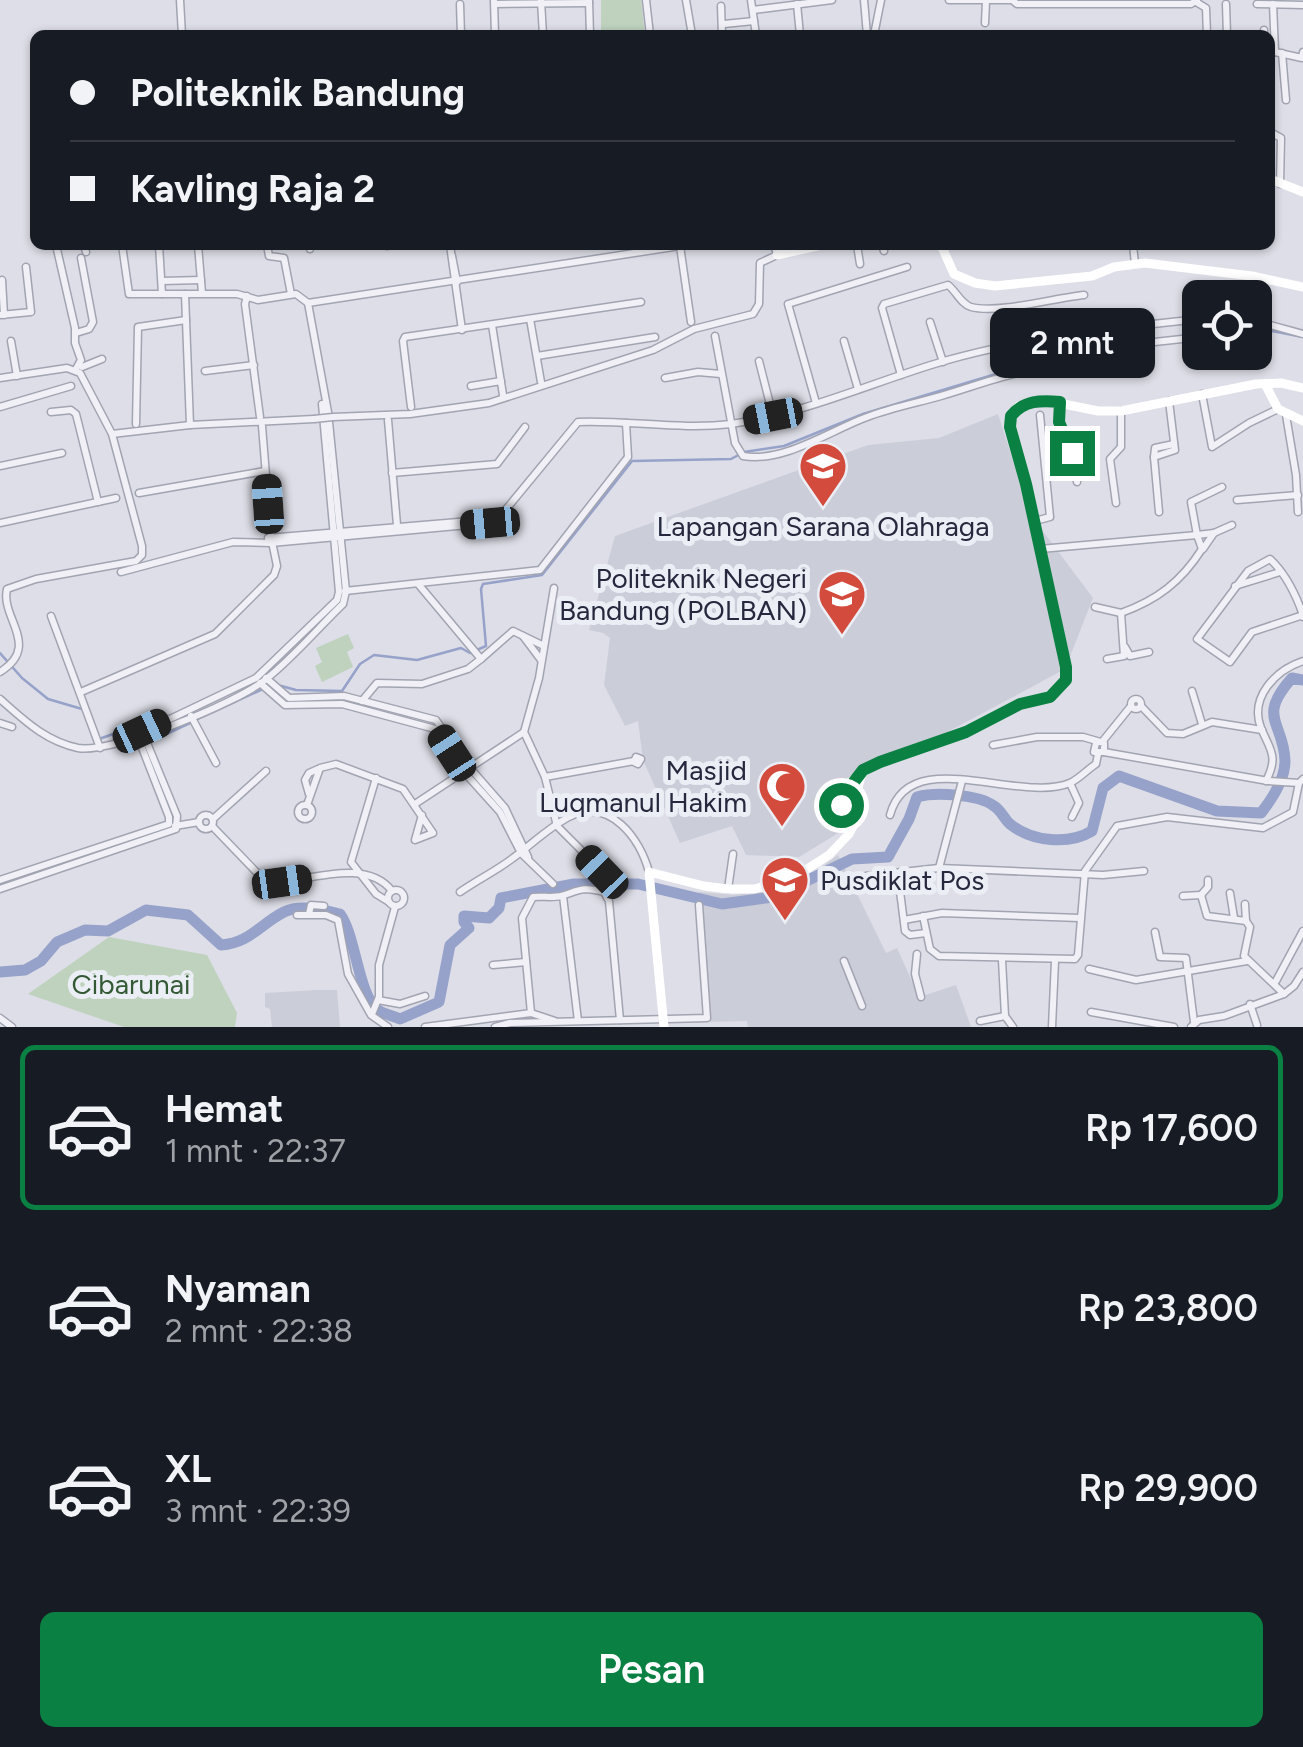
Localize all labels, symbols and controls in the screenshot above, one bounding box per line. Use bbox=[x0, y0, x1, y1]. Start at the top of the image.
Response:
text: Politeknik Bandung bbox=[130, 70, 465, 116]
text: Kavling Raja 2 bbox=[130, 166, 375, 212]
map controls bbox=[1182, 280, 1272, 370]
button: locate bbox=[1182, 280, 1272, 370]
callout: 2 mnt bbox=[990, 308, 1154, 378]
text: 2 mnt bbox=[1030, 324, 1115, 362]
car bbox=[741, 396, 805, 436]
route end bbox=[1050, 431, 1095, 476]
school or university icon: Lapangan Sarana Olahraga bbox=[797, 440, 849, 508]
car bbox=[251, 473, 285, 535]
car bbox=[459, 505, 521, 541]
place label: Lapangan Sarana Olahraga bbox=[657, 509, 989, 543]
place label: Politeknik Negeri Bandung (POLBAN) bbox=[559, 561, 807, 627]
school or university icon: Politeknik Negeri Bandung (POLBAN) bbox=[816, 568, 868, 636]
car bbox=[108, 705, 176, 757]
car bbox=[423, 720, 481, 786]
place label: Masjid Luqmanul Hakim bbox=[539, 753, 747, 819]
mosque icon: Masjid Luqmanul Hakim bbox=[756, 760, 808, 828]
route start bbox=[819, 783, 864, 828]
car bbox=[570, 840, 634, 904]
school or university icon: Pusdiklat Pos bbox=[759, 854, 811, 922]
car bbox=[250, 863, 314, 901]
place label: Pusdiklat Pos bbox=[820, 863, 984, 897]
park label: Cibarunai bbox=[72, 967, 190, 1001]
icon: car bbox=[45, 1083, 135, 1173]
text: Hemat bbox=[165, 1086, 283, 1132]
text: Rp 17,600 bbox=[1085, 1105, 1258, 1151]
text: 1 mnt · 22:37 bbox=[165, 1132, 346, 1170]
icon: car bbox=[45, 1263, 135, 1353]
text: Nyaman bbox=[165, 1266, 311, 1312]
text: Rp 23,800 bbox=[1078, 1285, 1258, 1331]
text: 2 mnt · 22:38 bbox=[165, 1312, 353, 1350]
icon: car bbox=[45, 1443, 135, 1533]
text: XL bbox=[165, 1446, 211, 1492]
text: Rp 29,900 bbox=[1078, 1465, 1258, 1511]
text: 3 mnt · 22:39 bbox=[165, 1492, 351, 1530]
button: Pesan bbox=[40, 1612, 1263, 1727]

